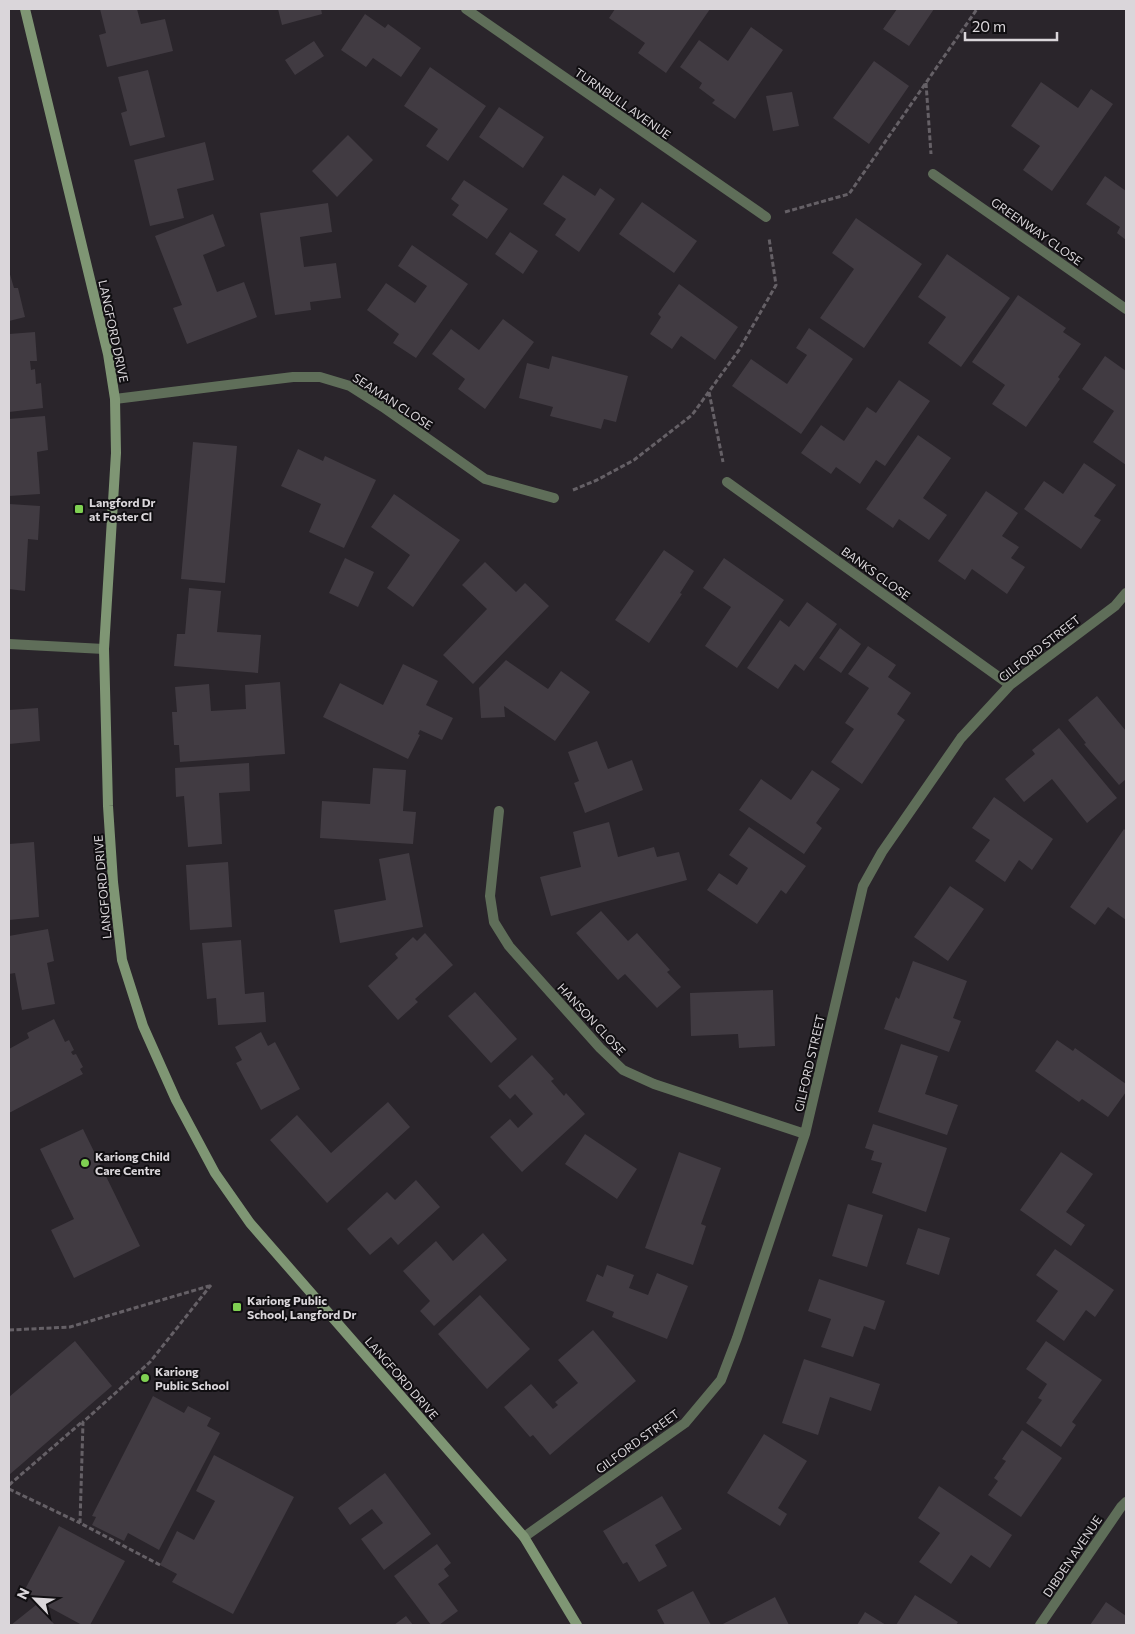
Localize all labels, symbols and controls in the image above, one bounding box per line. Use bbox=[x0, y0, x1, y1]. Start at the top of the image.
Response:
scale bar bbox=[965, 10, 1058, 42]
text: 20 m bbox=[972, 17, 1006, 35]
street label: TURNBULL AVENUE bbox=[572, 65, 674, 141]
street label: GREENWAY CLOSE bbox=[989, 194, 1085, 268]
street label: LANGFORD DRIVE bbox=[96, 278, 132, 384]
street label: SEAMAN CLOSE bbox=[350, 370, 436, 432]
place label: Langford Dr at Foster Cl bbox=[89, 495, 156, 523]
marker: Langford Dr at Foster Cl bbox=[73, 503, 85, 515]
street label: BANKS CLOSE bbox=[839, 543, 913, 603]
street label: GILFORD STREET bbox=[996, 612, 1083, 684]
street label: LANGFORD DRIVE bbox=[90, 834, 114, 940]
street label: HANSON CLOSE bbox=[555, 980, 629, 1058]
street label: GILFORD STREET bbox=[791, 1013, 827, 1113]
place label: Kariong Child Care Centre bbox=[95, 1149, 170, 1177]
marker: Kariong Child Care Centre bbox=[79, 1157, 91, 1169]
place label: Kariong Public School, Langford Dr bbox=[247, 1293, 356, 1321]
marker: Kariong Public School, Langford Dr bbox=[231, 1301, 243, 1313]
street label: LANGFORD DRIVE bbox=[362, 1334, 442, 1422]
place label: Kariong Public School bbox=[155, 1364, 229, 1392]
marker: Kariong Public School bbox=[139, 1372, 151, 1384]
street label: GILFORD STREET bbox=[593, 1406, 682, 1476]
street label: DIBDEN AVENUE bbox=[1040, 1513, 1104, 1599]
north arrow bbox=[10, 1574, 60, 1624]
text: N bbox=[13, 1585, 33, 1602]

